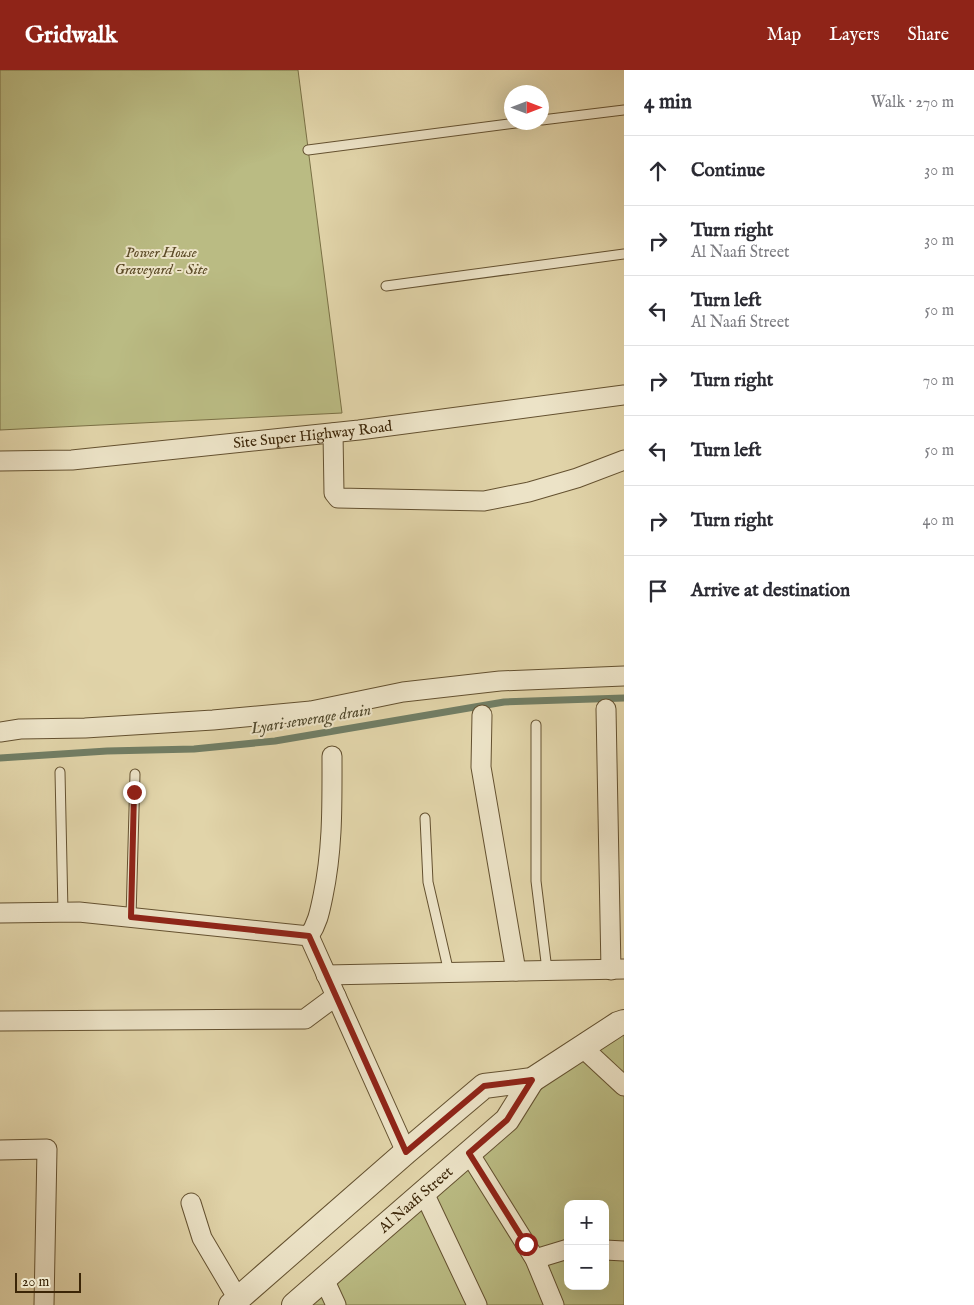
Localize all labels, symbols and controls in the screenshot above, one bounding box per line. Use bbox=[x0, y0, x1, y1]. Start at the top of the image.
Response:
text: Gridwalk bbox=[25, 20, 117, 51]
text: Map bbox=[767, 24, 801, 47]
text: Layers bbox=[829, 24, 880, 47]
text: Share bbox=[908, 24, 949, 47]
north arrow bbox=[504, 85, 549, 130]
text: 4 min bbox=[644, 89, 692, 116]
text: Walk · 270 m bbox=[871, 93, 954, 113]
icon: ahead bbox=[644, 157, 672, 185]
text: Continue bbox=[691, 159, 765, 183]
text: 30 m bbox=[924, 161, 954, 181]
text: Turn right bbox=[691, 219, 773, 243]
icon: right bbox=[644, 227, 672, 255]
text: 30 m bbox=[924, 231, 954, 251]
park label: Power House Graveyard - Site bbox=[114, 243, 208, 279]
text: Al Naafi Street bbox=[691, 243, 789, 263]
text: Turn left bbox=[691, 289, 762, 313]
icon: left bbox=[644, 297, 672, 325]
text: 50 m bbox=[925, 301, 954, 321]
text: Al Naafi Street bbox=[691, 313, 789, 333]
icon: right bbox=[644, 367, 672, 395]
text: Turn right bbox=[691, 369, 773, 393]
text: 70 m bbox=[923, 371, 954, 391]
street label: Site Super Highway Road bbox=[232, 416, 394, 453]
icon: left bbox=[644, 437, 672, 465]
text: Turn left bbox=[691, 439, 762, 463]
text: 50 m bbox=[925, 441, 954, 461]
icon: right bbox=[644, 507, 672, 535]
text: Turn right bbox=[691, 509, 773, 533]
text: 40 m bbox=[922, 511, 954, 531]
icon: arrive bbox=[644, 577, 672, 605]
text: Arrive at destination bbox=[691, 579, 850, 603]
water label: Lyari sewerage drain bbox=[248, 701, 373, 740]
route end bbox=[123, 781, 146, 804]
street label: Al Naafi Street bbox=[374, 1162, 457, 1238]
map controls bbox=[564, 1200, 609, 1290]
button: + bbox=[564, 1200, 609, 1245]
route start bbox=[515, 1233, 538, 1256]
button: − bbox=[564, 1245, 609, 1290]
scale bar bbox=[15, 1270, 81, 1293]
text: 20 m bbox=[22, 1273, 49, 1291]

